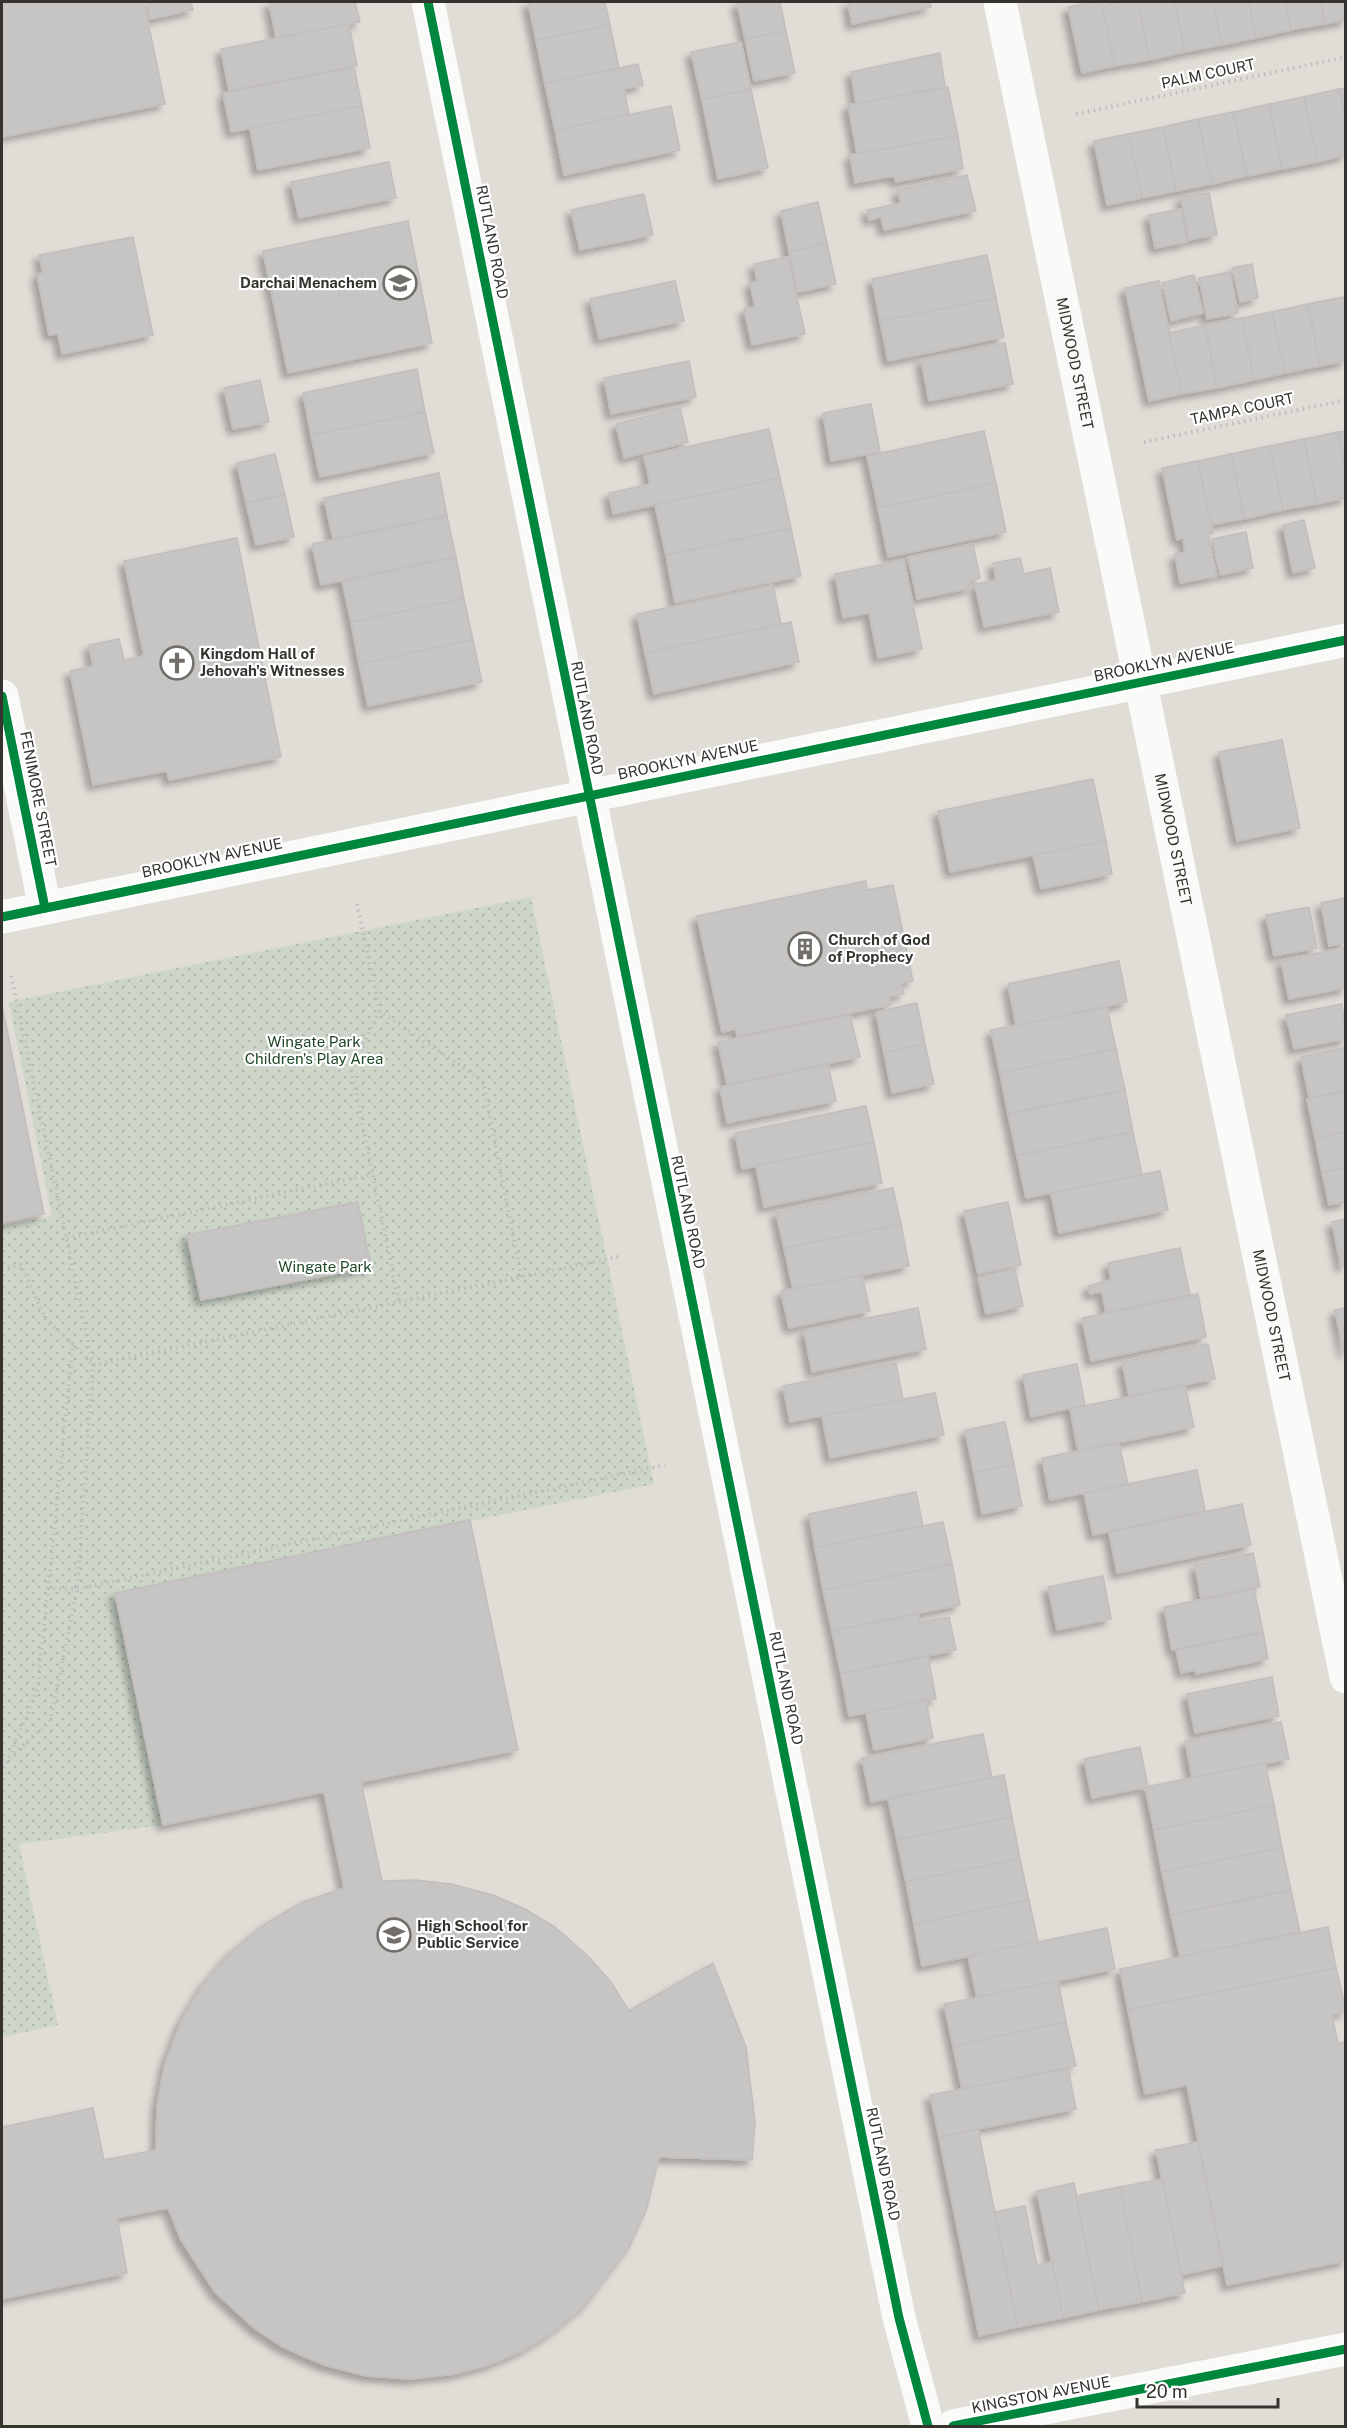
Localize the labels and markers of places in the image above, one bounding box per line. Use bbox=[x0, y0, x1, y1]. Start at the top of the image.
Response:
school or university icon: Darchai Menachem bbox=[382, 265, 418, 301]
place label: Darchai Menachem bbox=[240, 274, 377, 291]
church icon: Kingdom Hall of Jehovah's Witnesses bbox=[159, 645, 195, 681]
place label: Kingdom Hall of Jehovah's Witnesses bbox=[200, 645, 345, 679]
building icon: Church of God of Prophecy bbox=[787, 931, 823, 967]
place label: Church of God of Prophecy bbox=[828, 931, 930, 965]
school or university icon: High School for Public Service bbox=[376, 1917, 412, 1953]
place label: High School for Public Service bbox=[417, 1917, 528, 1951]

